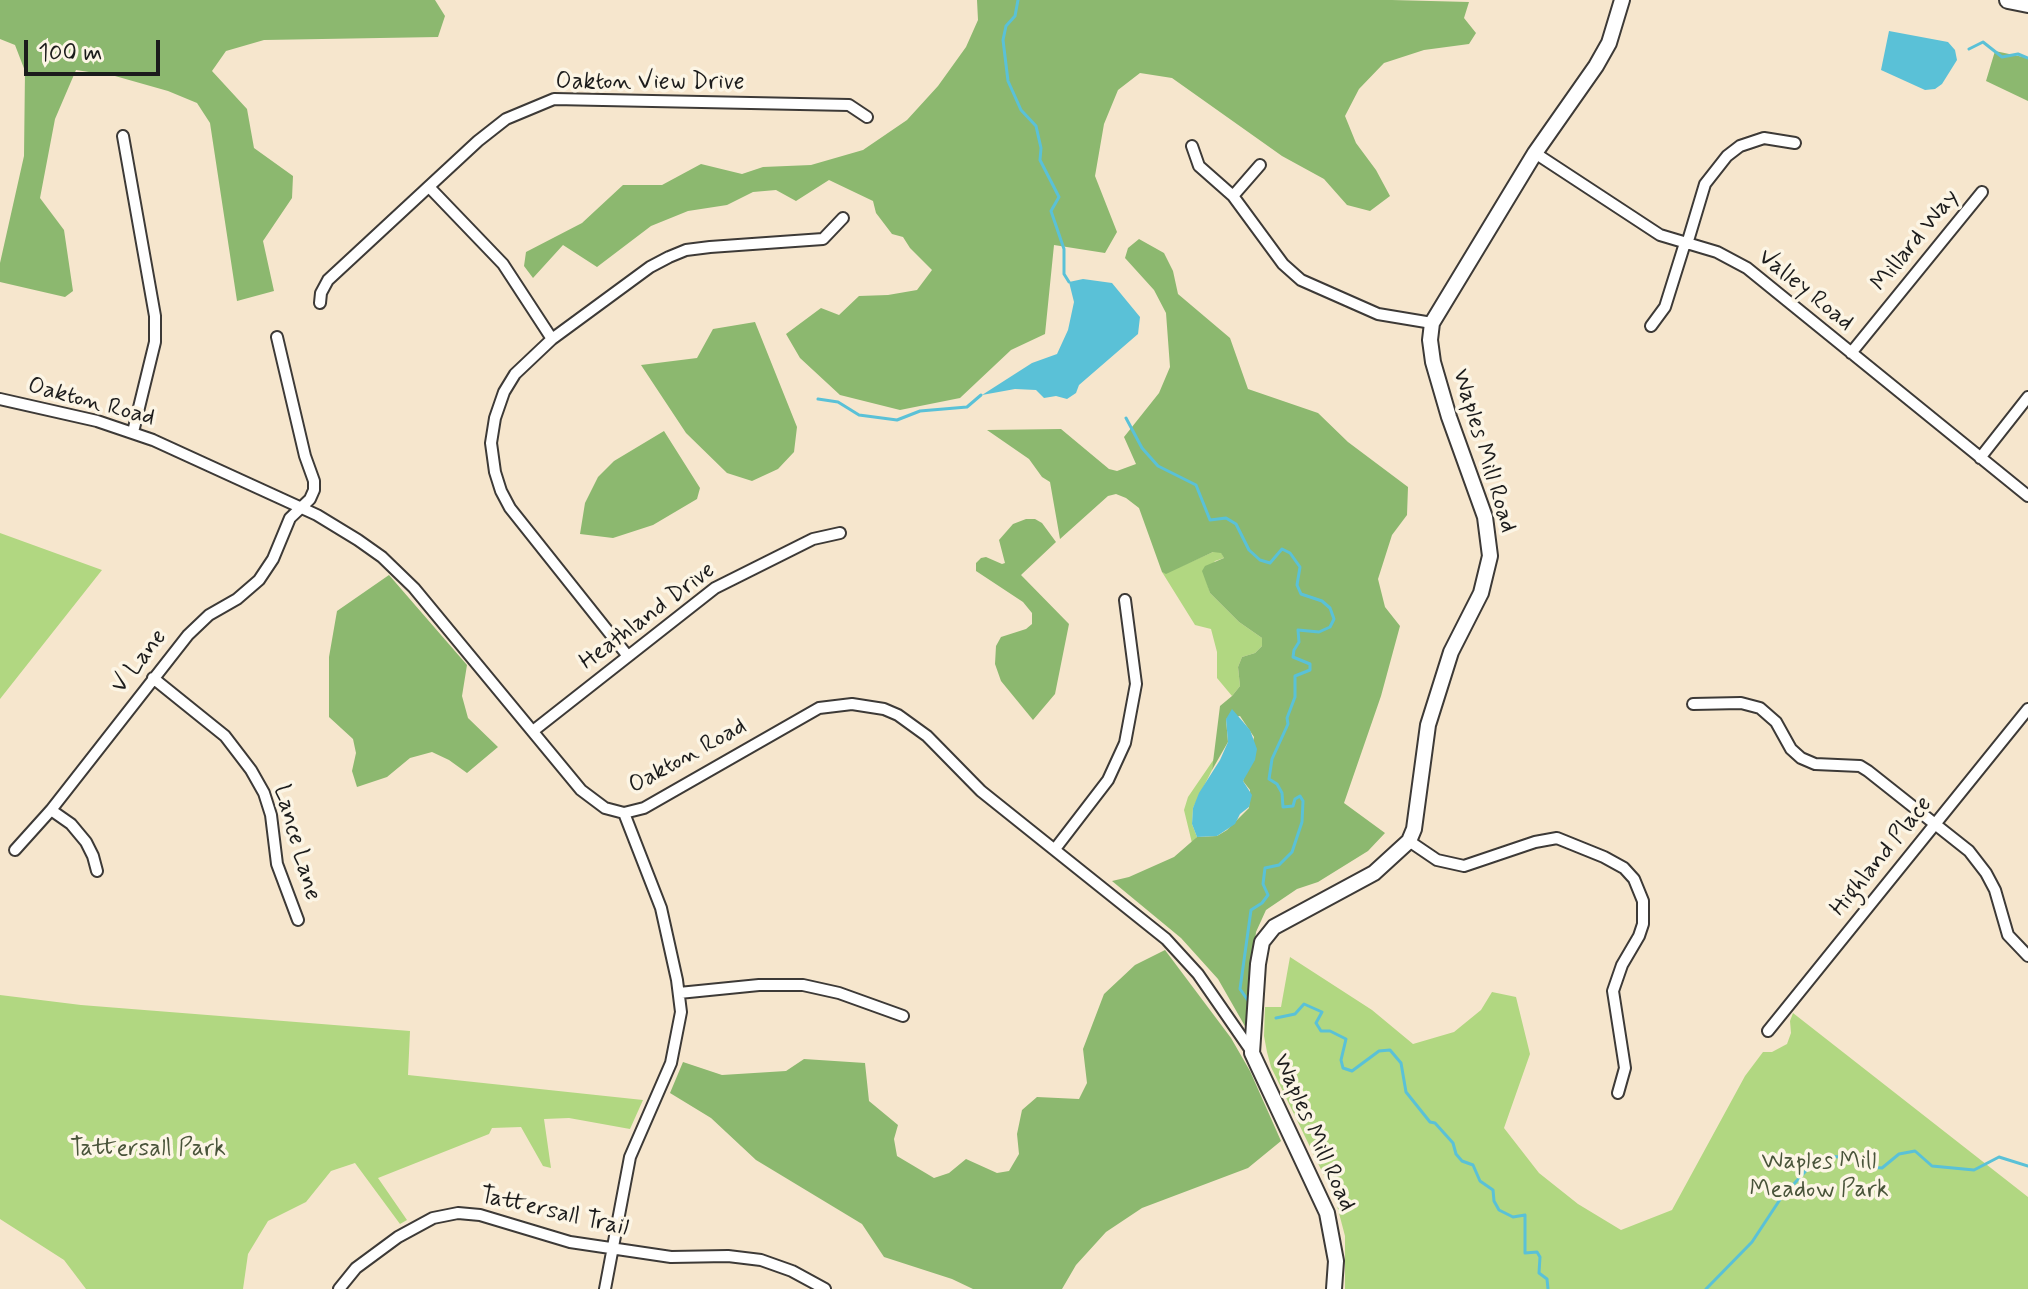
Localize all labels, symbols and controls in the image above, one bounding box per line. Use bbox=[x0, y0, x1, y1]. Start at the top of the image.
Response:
scale bar bbox=[28, 24, 164, 74]
text: 100 m bbox=[38, 38, 102, 69]
street label: Oakton View Drive bbox=[555, 69, 745, 97]
street label: Millard Way bbox=[1866, 184, 1966, 298]
street label: Valley Road bbox=[1751, 244, 1859, 338]
street label: Waples Mill Road bbox=[1444, 366, 1522, 536]
street label: Oakton Road bbox=[24, 372, 158, 434]
street label: Heathland Drive bbox=[574, 557, 722, 677]
street label: V Lane bbox=[106, 624, 174, 700]
street label: Oakton Road bbox=[624, 713, 752, 801]
street label: Lance Lane bbox=[266, 782, 326, 904]
street label: Highland Place bbox=[1825, 791, 1939, 923]
street label: Waples Mill Road bbox=[1265, 1050, 1361, 1216]
park label: Tattersall Park bbox=[70, 1136, 226, 1164]
park label: Waples Mill Meadow Park bbox=[1749, 1149, 1889, 1205]
street label: Tattersall Trail bbox=[477, 1182, 631, 1244]

